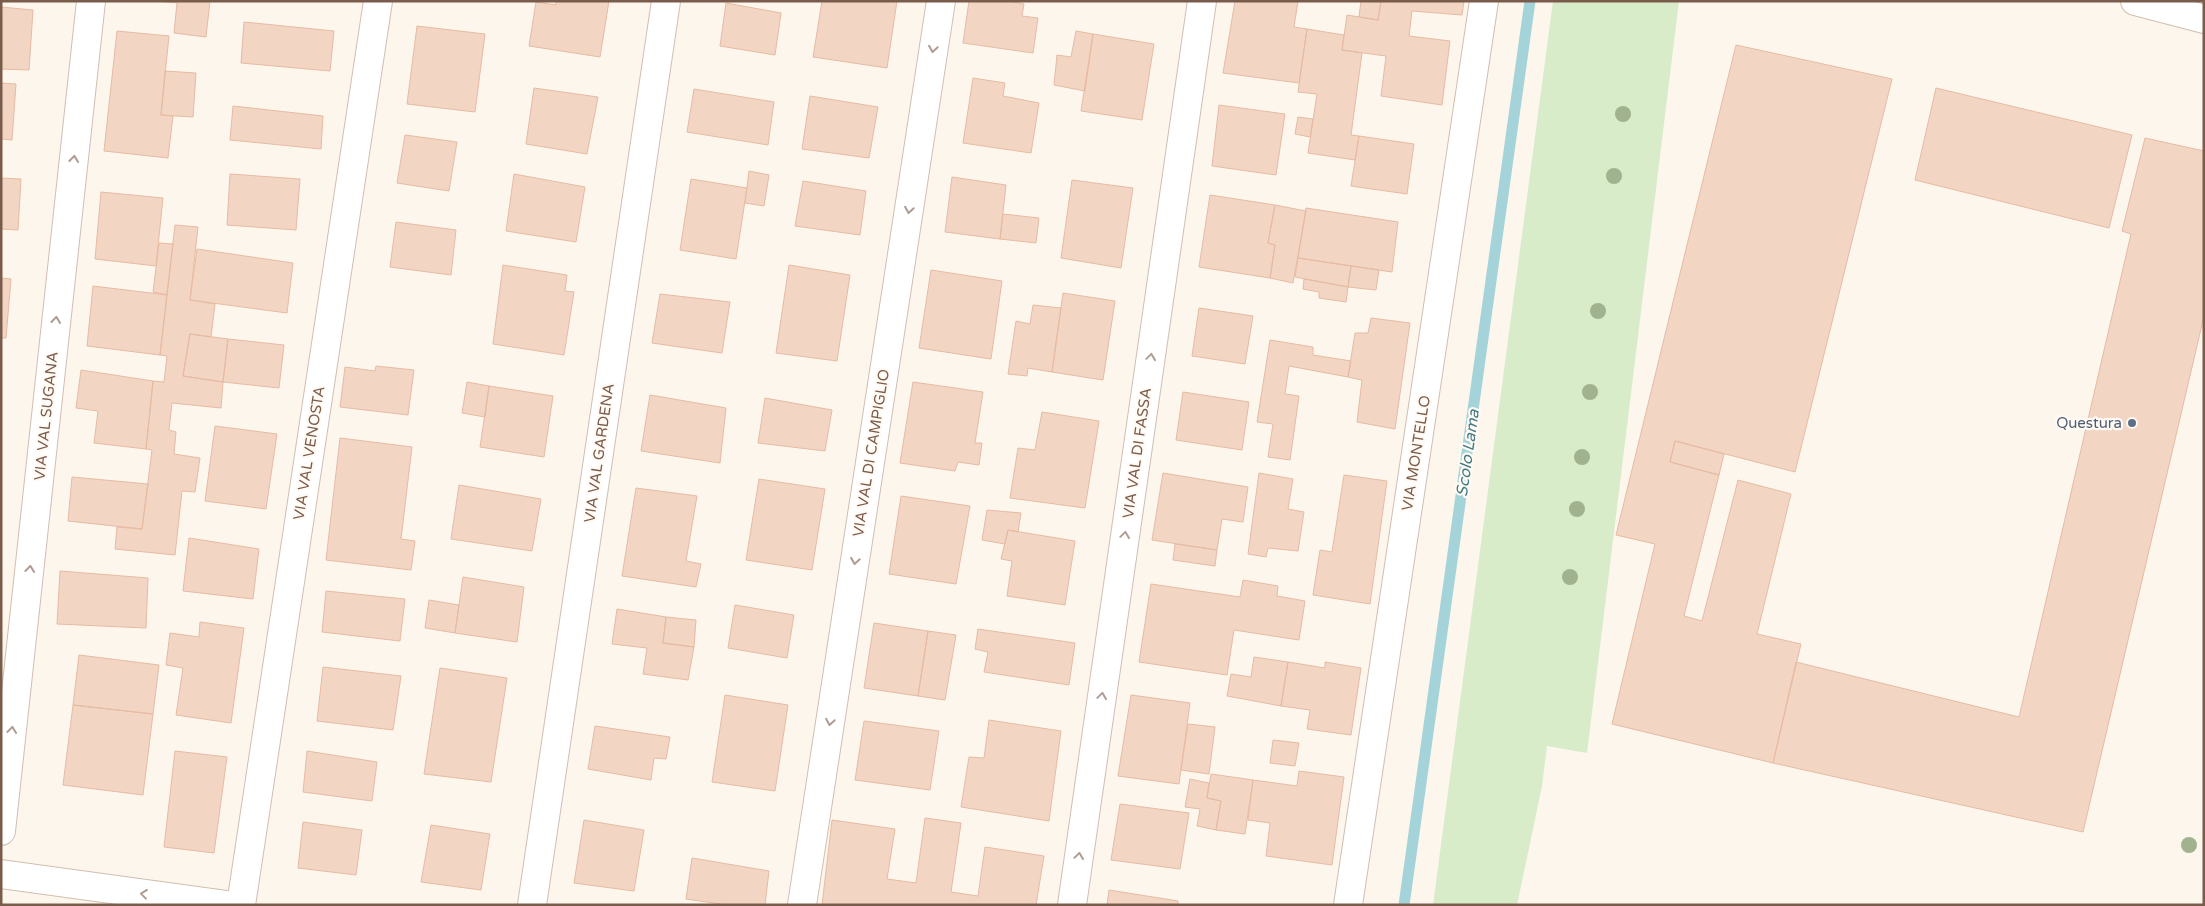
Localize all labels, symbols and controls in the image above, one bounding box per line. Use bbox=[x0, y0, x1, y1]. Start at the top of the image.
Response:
one-way arrow bbox=[929, 45, 939, 54]
one-way arrow bbox=[68, 154, 79, 162]
one-way arrow bbox=[904, 206, 914, 214]
one-way arrow bbox=[51, 316, 62, 324]
street label: VIA VAL SUGANA bbox=[30, 351, 62, 481]
one-way arrow bbox=[1145, 352, 1156, 360]
street label: VIA VAL DI CAMPIGLIO bbox=[849, 368, 893, 538]
street label: VIA VAL GARDENA bbox=[580, 382, 618, 524]
street label: VIA VAL VENOSTA bbox=[290, 385, 328, 521]
street label: VIA VAL DI FASSA bbox=[1119, 386, 1155, 520]
street label: VIA MONTELLO bbox=[1398, 394, 1434, 512]
water label: Scolo Lama bbox=[1452, 407, 1484, 498]
place label: Questura bbox=[2056, 414, 2122, 432]
marker: Questura bbox=[2126, 417, 2138, 429]
one-way arrow bbox=[1120, 530, 1130, 539]
one-way arrow bbox=[850, 557, 860, 565]
one-way arrow bbox=[24, 565, 35, 573]
one-way arrow bbox=[1096, 691, 1107, 699]
one-way arrow bbox=[825, 718, 836, 726]
one-way arrow bbox=[6, 726, 17, 734]
one-way arrow bbox=[1073, 852, 1084, 860]
one-way arrow bbox=[140, 889, 148, 900]

